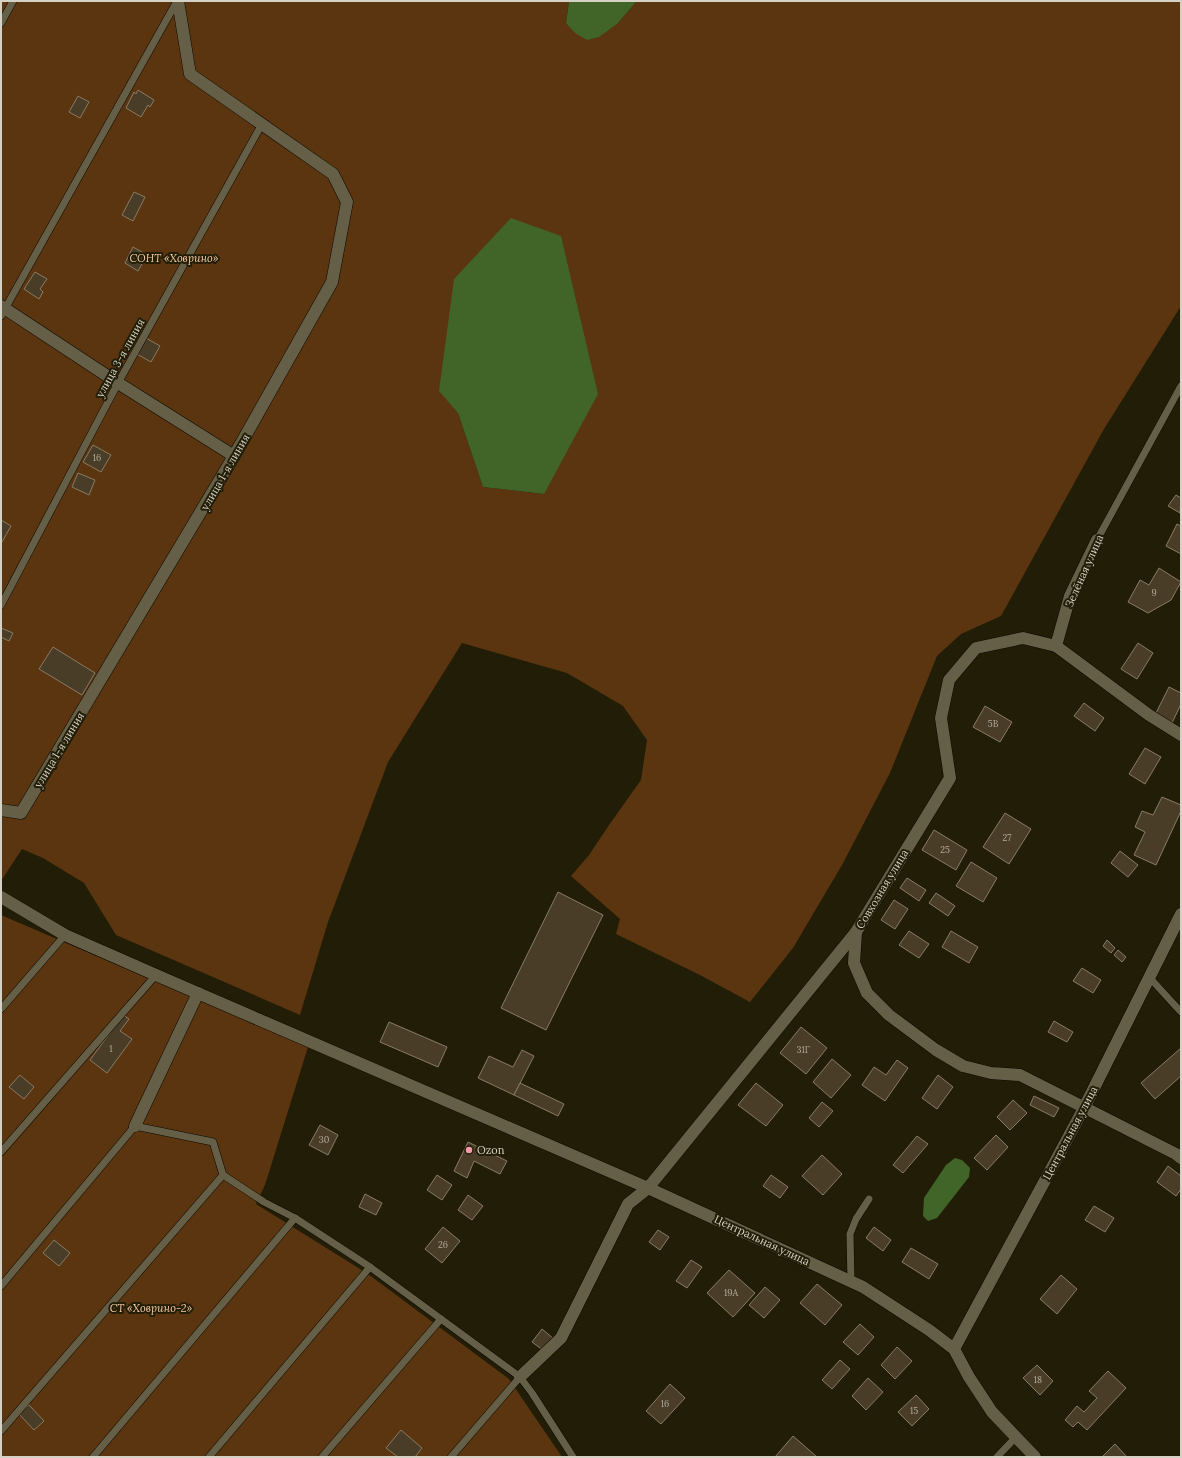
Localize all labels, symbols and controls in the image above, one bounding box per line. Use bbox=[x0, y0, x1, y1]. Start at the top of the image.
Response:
park label: СОНТ «Ховрино» bbox=[129, 251, 219, 265]
street label: улица 3-я линия bbox=[93, 316, 147, 400]
street label: улица 1-я линия bbox=[197, 431, 253, 513]
house number: 16 bbox=[93, 452, 101, 463]
street label: Зелёная улица bbox=[1062, 532, 1106, 610]
house number: 9 bbox=[1151, 587, 1157, 598]
street label: улица 1-я линия bbox=[31, 710, 87, 790]
house number: 5В bbox=[988, 718, 999, 729]
house number: 27 bbox=[1003, 832, 1011, 843]
house number: 25 bbox=[940, 844, 950, 855]
street label: Совхозная улица bbox=[853, 846, 911, 931]
house number: 1 bbox=[109, 1043, 113, 1054]
house number: 31Г bbox=[796, 1044, 810, 1055]
street label: Центральная улица bbox=[1039, 1084, 1101, 1182]
house number: 30 bbox=[319, 1134, 330, 1145]
place label: Ozon bbox=[477, 1143, 505, 1157]
marker: Ozon bbox=[464, 1145, 474, 1155]
street label: Центральная улица bbox=[712, 1212, 812, 1268]
house number: 26 bbox=[438, 1239, 448, 1250]
house number: 19А bbox=[724, 1287, 738, 1298]
park label: СТ «Ховрино-2» bbox=[110, 1301, 193, 1315]
house number: 18 bbox=[1034, 1374, 1042, 1385]
house number: 16 bbox=[661, 1398, 669, 1409]
house number: 15 bbox=[910, 1405, 918, 1416]

